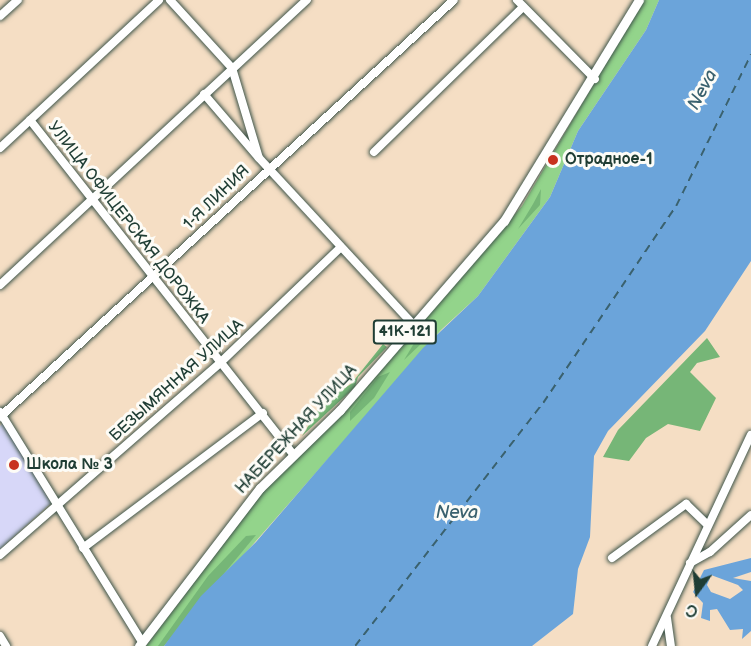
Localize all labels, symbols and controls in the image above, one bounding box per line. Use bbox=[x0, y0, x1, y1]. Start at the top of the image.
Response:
water label: Neva bbox=[683, 66, 723, 114]
street label: УЛИЦА ОФИЦЕРСКАЯ ДОРОЖКА bbox=[43, 118, 213, 328]
place label: Отрадное-1 bbox=[565, 150, 653, 170]
marker: Отрадное-1 bbox=[546, 153, 560, 167]
street label: 1-Я ЛИНИЯ bbox=[180, 162, 254, 234]
street label: БЕЗЫМЯННАЯ УЛИЦА bbox=[106, 316, 248, 446]
road number: 41К-121 bbox=[372, 320, 438, 344]
street label: НАБЕРЕЖНАЯ УЛИЦА bbox=[232, 362, 362, 498]
place label: Школа № 3 bbox=[26, 455, 113, 475]
marker: Школа № 3 bbox=[7, 458, 21, 472]
water label: Neva bbox=[436, 502, 478, 524]
north arrow bbox=[667, 562, 727, 622]
text: С bbox=[684, 599, 700, 620]

